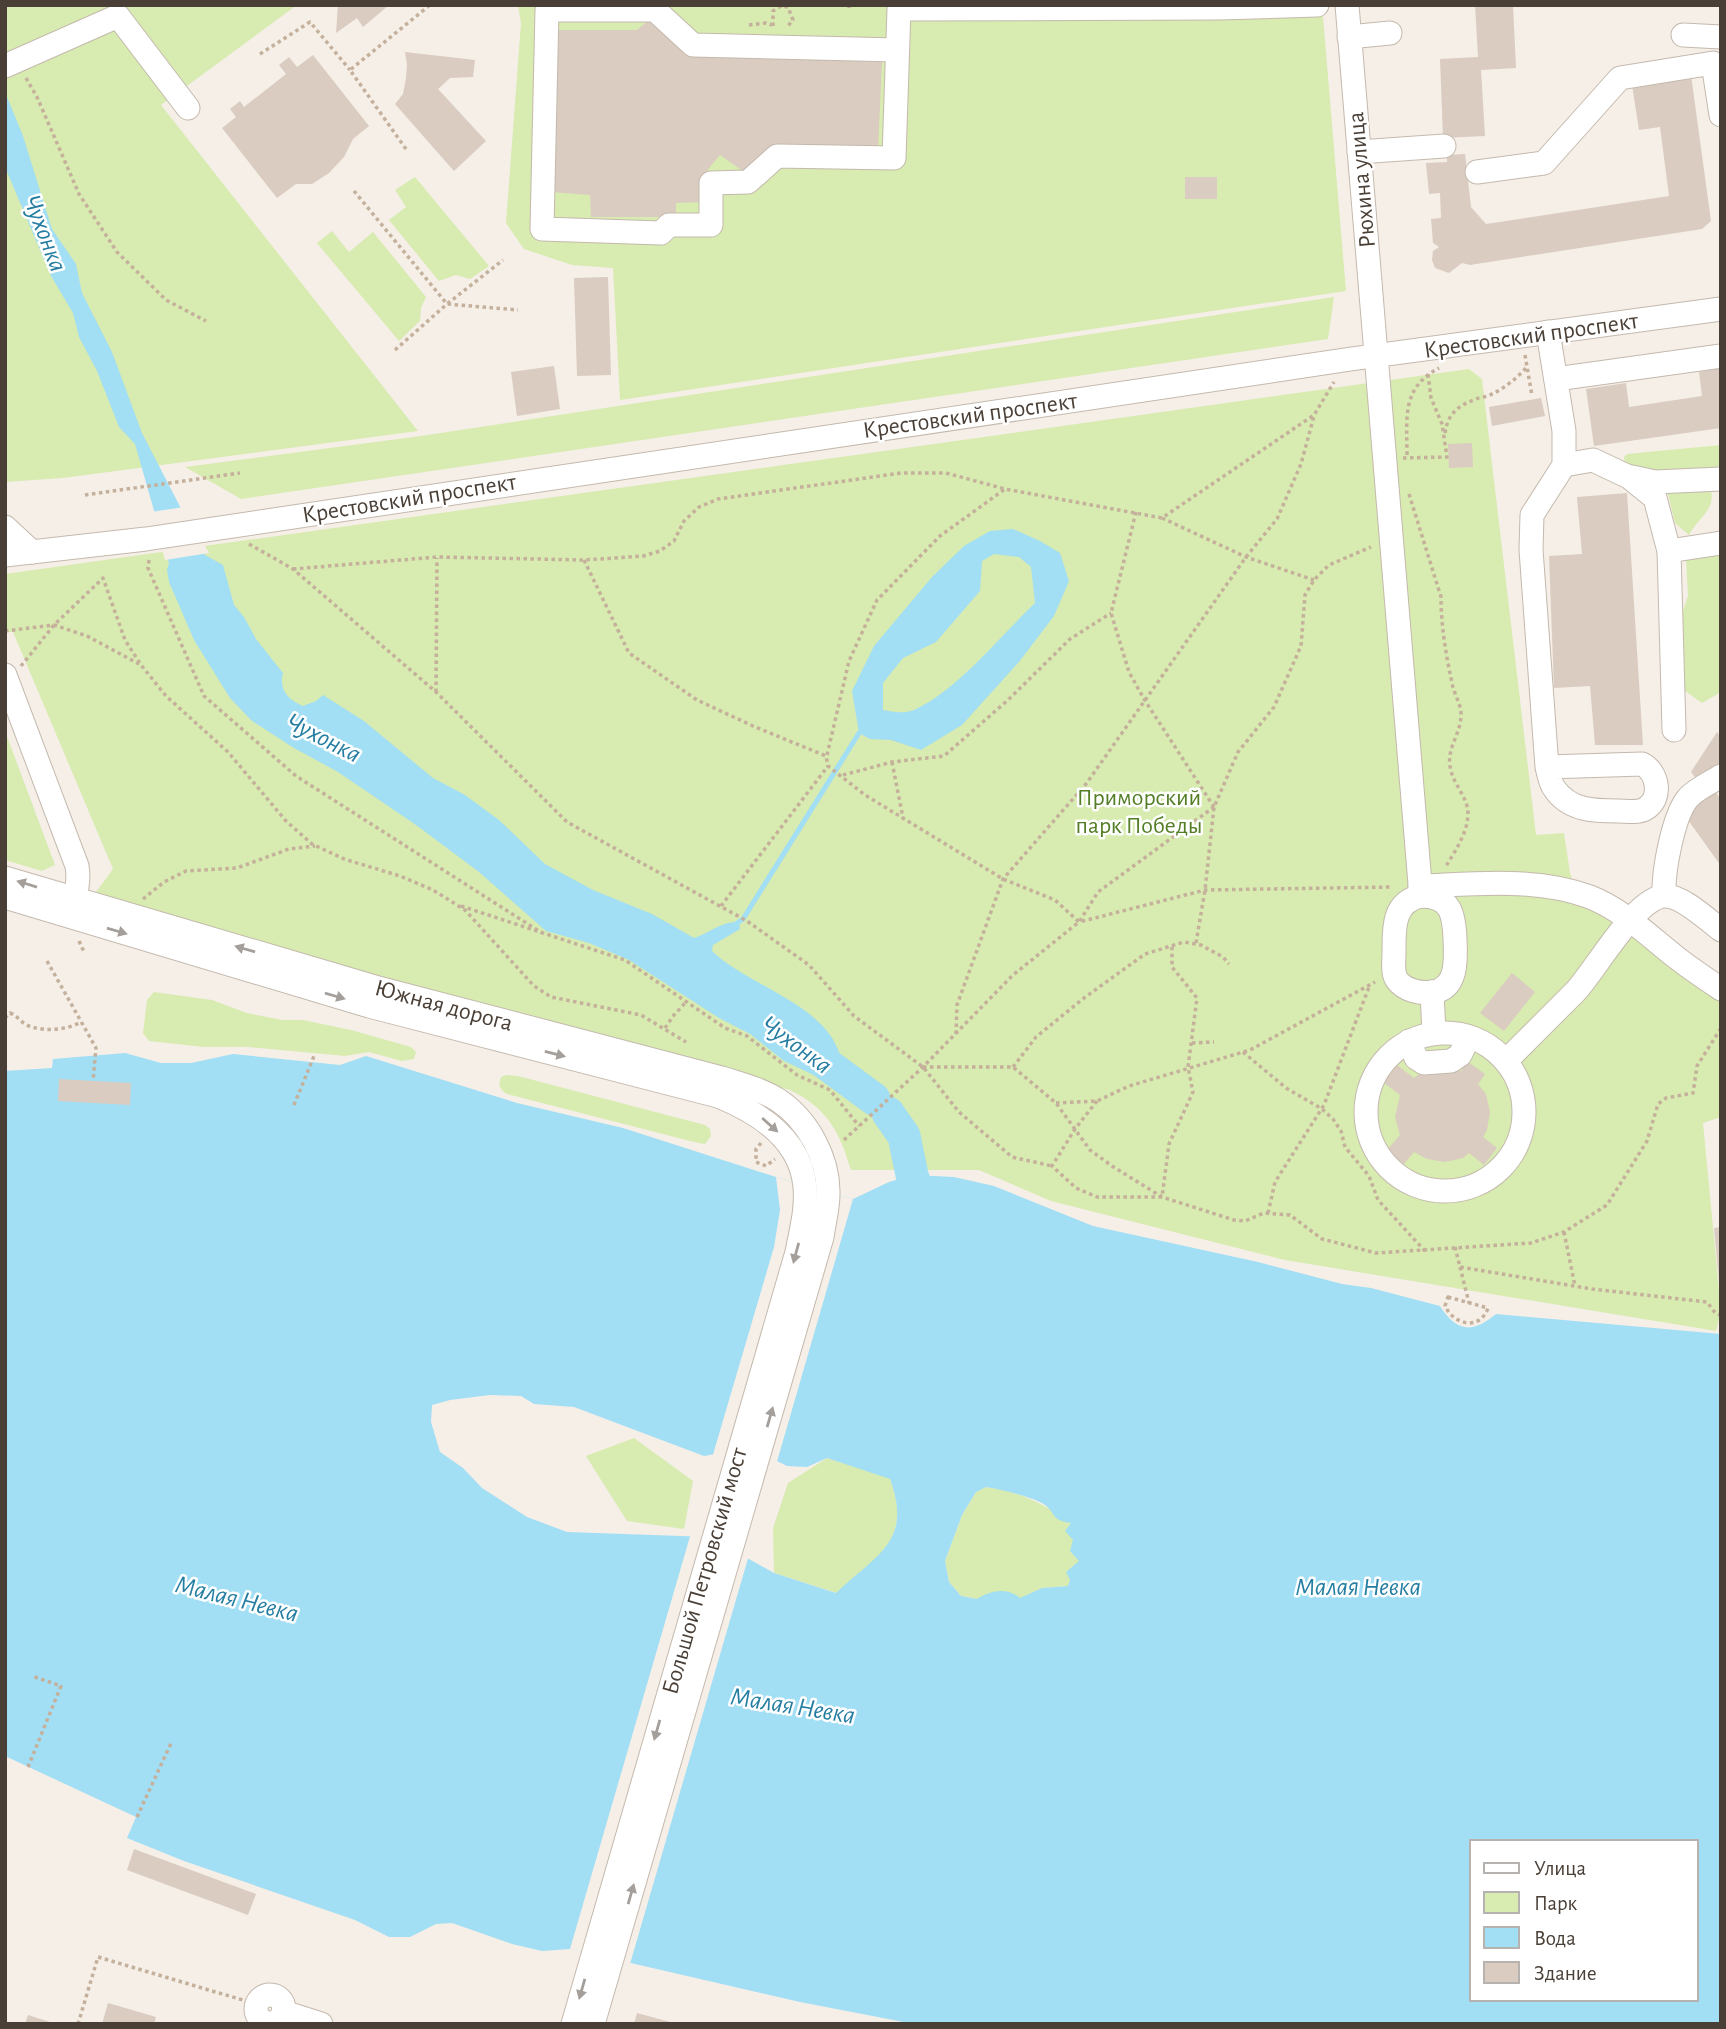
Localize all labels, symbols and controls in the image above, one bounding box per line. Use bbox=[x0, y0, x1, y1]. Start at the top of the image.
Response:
street label: Рюхина улица bbox=[1344, 111, 1380, 249]
water label: Чухонка bbox=[19, 191, 71, 275]
street label: Крестовский проспект bbox=[1422, 309, 1640, 363]
street label: Крестовский проспект bbox=[861, 389, 1079, 443]
street label: Крестовский проспект bbox=[301, 470, 518, 528]
water label: Чухонка bbox=[282, 708, 365, 768]
park label: Приморский парк Победы bbox=[1075, 786, 1203, 838]
one-way arrow bbox=[16, 879, 37, 889]
one-way arrow bbox=[107, 927, 128, 937]
one-way arrow bbox=[233, 943, 255, 954]
street label: Южная дорога bbox=[372, 976, 515, 1036]
one-way arrow bbox=[325, 991, 346, 1001]
water label: Чухонка bbox=[757, 1011, 836, 1079]
one-way arrow bbox=[545, 1049, 567, 1060]
one-way arrow bbox=[761, 1117, 778, 1132]
one-way arrow bbox=[790, 1242, 801, 1264]
one-way arrow bbox=[765, 1406, 775, 1427]
street label: Большой Петровский мост bbox=[658, 1445, 752, 1697]
water label: Малая Невка bbox=[173, 1571, 301, 1627]
water label: Малая Невка bbox=[1295, 1574, 1421, 1600]
water label: Малая Невка bbox=[729, 1683, 857, 1729]
one-way arrow bbox=[652, 1720, 662, 1741]
legend bbox=[1470, 1840, 1698, 2001]
text: Улица bbox=[1534, 1858, 1587, 1879]
one-way arrow bbox=[626, 1883, 636, 1904]
text: Парк bbox=[1534, 1893, 1578, 1914]
text: Вода bbox=[1534, 1928, 1576, 1949]
text: Здание bbox=[1534, 1963, 1597, 1984]
one-way arrow bbox=[577, 1979, 587, 2000]

